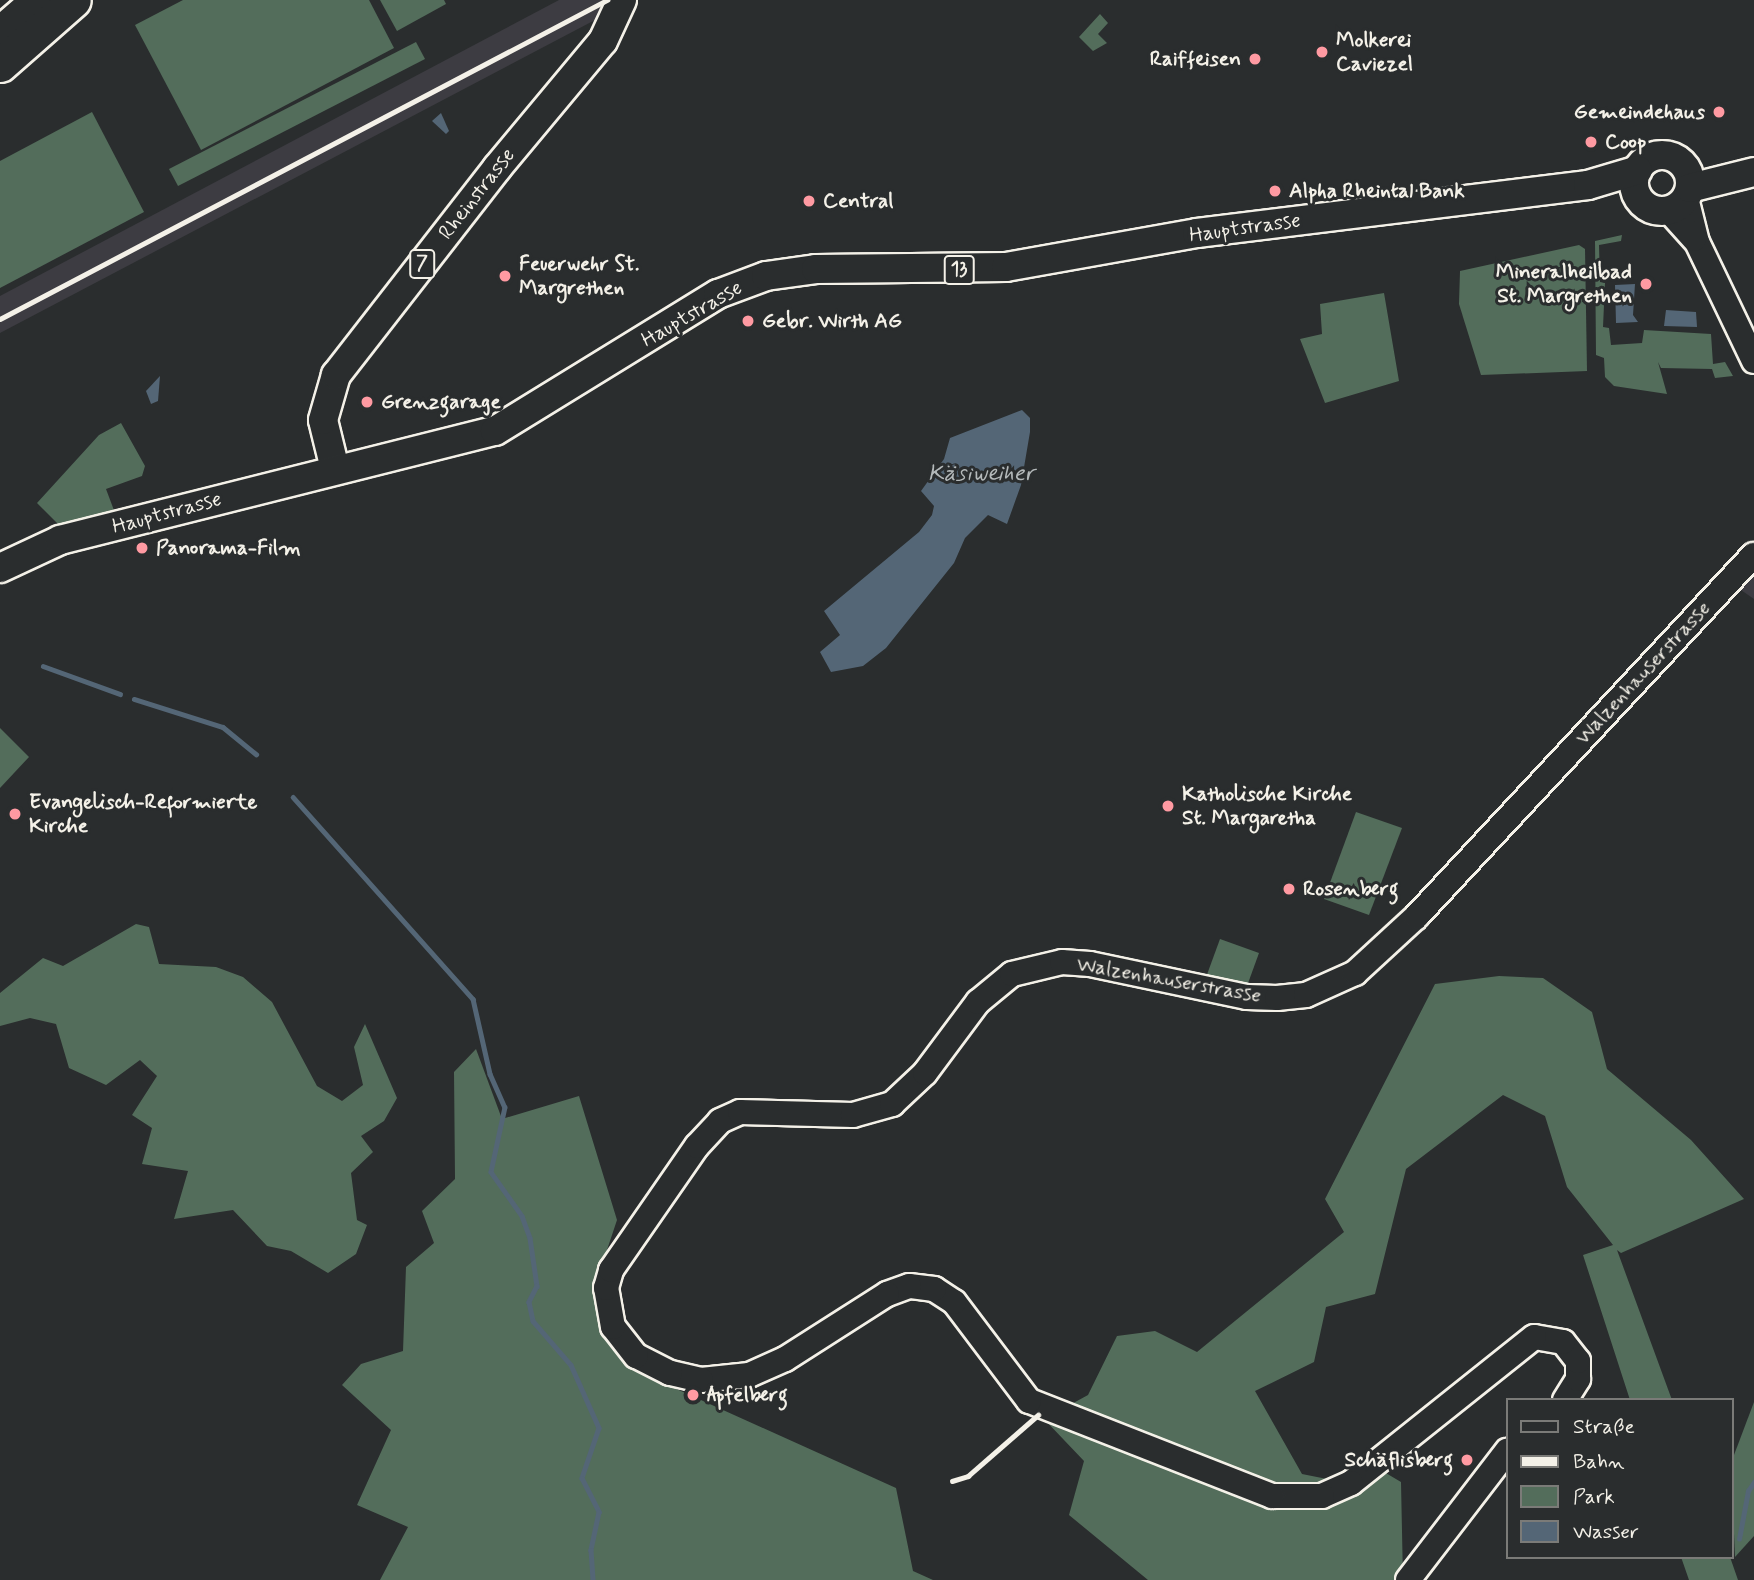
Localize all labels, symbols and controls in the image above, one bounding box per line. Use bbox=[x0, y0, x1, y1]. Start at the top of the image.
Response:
place label: Molkerei Caviezel bbox=[1336, 27, 1413, 77]
marker: Molkerei Caviezel bbox=[1314, 44, 1330, 60]
place label: Raiffeisen bbox=[1150, 46, 1241, 72]
marker: Raiffeisen bbox=[1247, 51, 1263, 67]
place label: Gemeindehaus bbox=[1574, 99, 1705, 125]
marker: Gemeindehaus bbox=[1711, 104, 1727, 120]
place label: Coop bbox=[1605, 129, 1646, 155]
marker: Coop bbox=[1583, 134, 1599, 150]
street label: Rheinstrasse bbox=[433, 143, 521, 245]
place label: Alpha Rheintal Bank bbox=[1289, 178, 1465, 204]
marker: Alpha Rheintal Bank bbox=[1267, 183, 1283, 199]
place label: Central bbox=[823, 188, 893, 214]
marker: Central bbox=[801, 193, 817, 209]
street label: Hauptstrasse bbox=[1188, 208, 1302, 248]
road number: 7 bbox=[408, 248, 436, 280]
place label: Feuerwehr St. Margrethen bbox=[519, 251, 638, 301]
road number: 13 bbox=[943, 254, 975, 286]
place label: Mineralheilbad St. Margrethen bbox=[1496, 259, 1632, 309]
marker: Feuerwehr St. Margrethen bbox=[497, 268, 513, 284]
street label: Hauptstrasse bbox=[637, 275, 747, 353]
marker: Mineralheilbad St. Margrethen bbox=[1638, 276, 1654, 292]
place label: Gebr. Wirth AG bbox=[762, 308, 902, 334]
marker: Gebr. Wirth AG bbox=[740, 313, 756, 329]
place label: Grenzgarage bbox=[381, 389, 501, 415]
marker: Grenzgarage bbox=[359, 394, 375, 410]
water label: Käsiweiher bbox=[928, 460, 1034, 488]
street label: Hauptstrasse bbox=[110, 486, 224, 540]
place label: Panorama-Film bbox=[156, 535, 301, 561]
marker: Panorama-Film bbox=[134, 540, 150, 556]
street label: Walzenhauserstrasse bbox=[1570, 596, 1716, 750]
place label: Katholische Kirche St. Margaretha bbox=[1182, 781, 1352, 831]
place label: Evangelisch-Reformierte Kirche bbox=[29, 789, 257, 839]
marker: Katholische Kirche St. Margaretha bbox=[1160, 798, 1176, 814]
marker: Evangelisch-Reformierte Kirche bbox=[7, 806, 23, 822]
place label: Rosenberg bbox=[1303, 876, 1399, 902]
marker: Rosenberg bbox=[1281, 881, 1297, 897]
street label: Walzenhauserstrasse bbox=[1075, 951, 1263, 1009]
place label: Apfelberg bbox=[707, 1382, 788, 1408]
marker: Apfelberg bbox=[685, 1387, 701, 1403]
legend bbox=[1506, 1398, 1733, 1559]
text: Straße bbox=[1573, 1413, 1635, 1441]
place label: Schäflisberg bbox=[1344, 1447, 1453, 1473]
text: Bahn bbox=[1573, 1448, 1625, 1476]
marker: Schäflisberg bbox=[1459, 1452, 1475, 1468]
text: Park bbox=[1573, 1483, 1615, 1511]
text: Wasser bbox=[1573, 1518, 1639, 1546]

